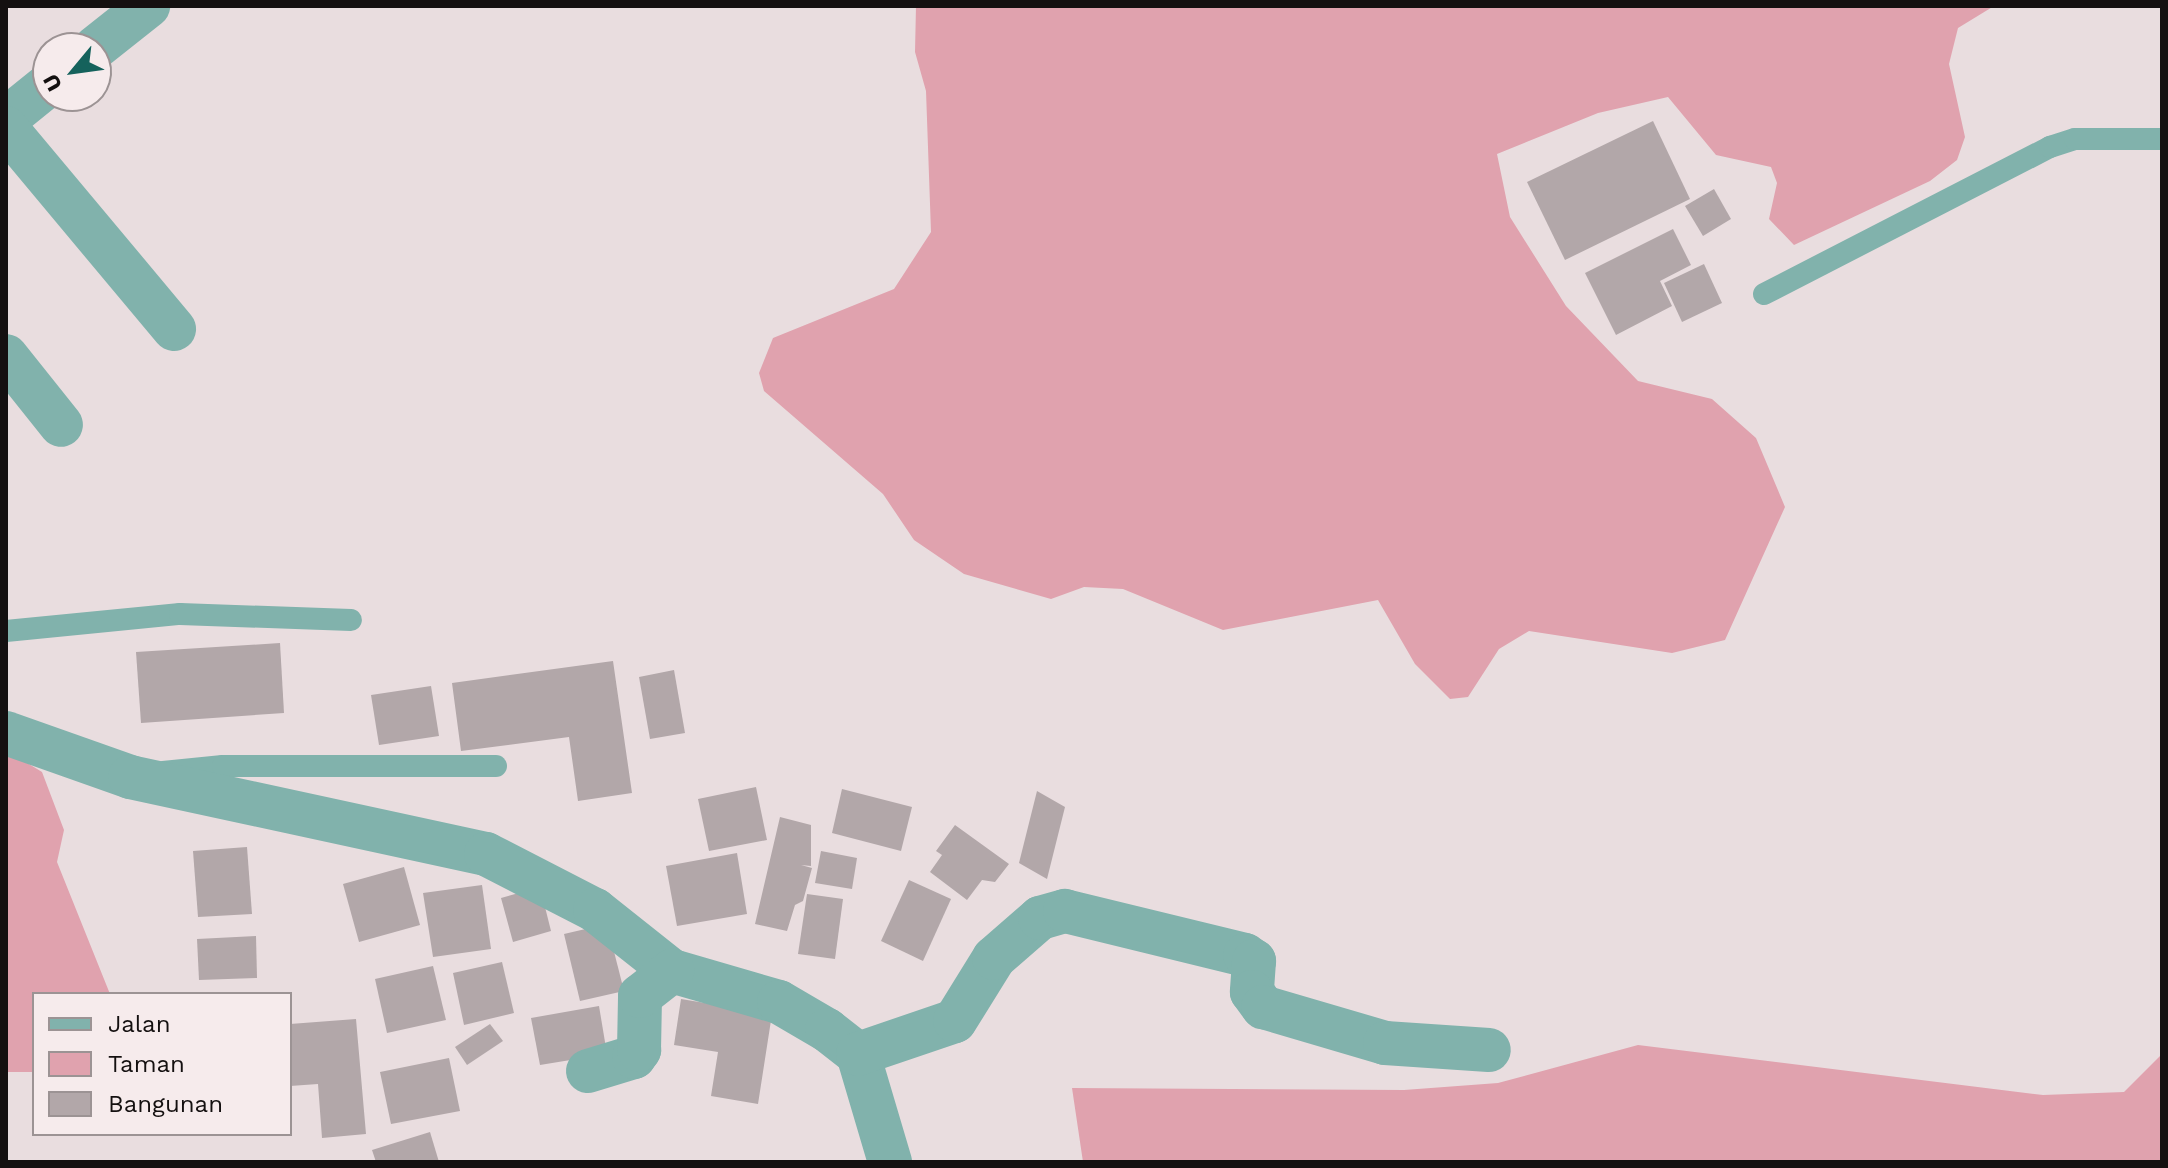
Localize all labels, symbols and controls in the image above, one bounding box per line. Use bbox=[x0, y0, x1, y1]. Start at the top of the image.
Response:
north arrow bbox=[32, 32, 112, 112]
text: U bbox=[38, 70, 67, 96]
legend bbox=[32, 992, 292, 1136]
text: Jalan bbox=[108, 1010, 171, 1038]
text: Taman bbox=[108, 1050, 185, 1078]
text: Bangunan bbox=[108, 1090, 223, 1118]

